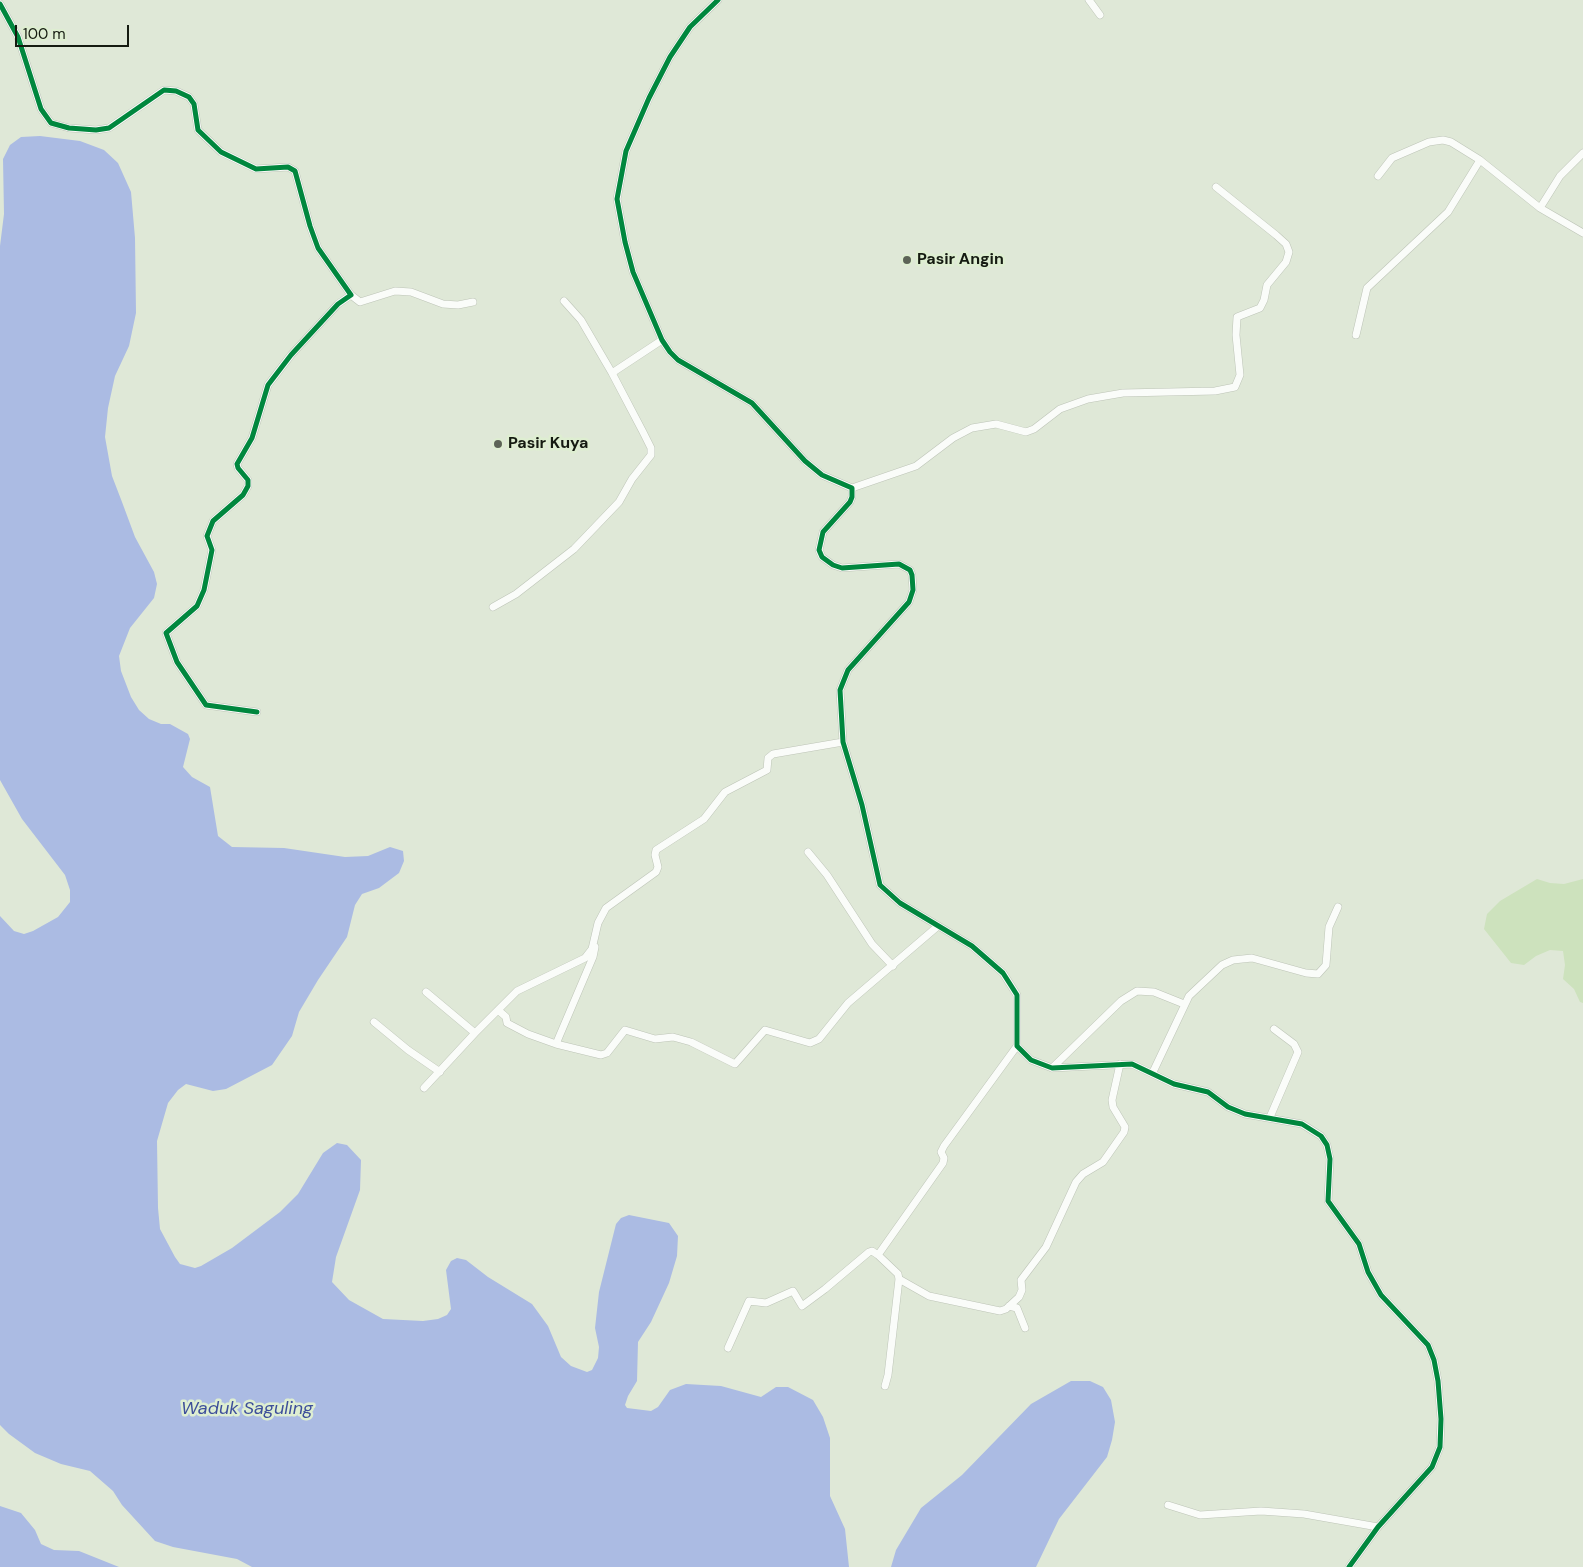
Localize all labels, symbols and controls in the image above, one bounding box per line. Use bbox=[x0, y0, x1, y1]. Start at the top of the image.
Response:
scale bar bbox=[18, 15, 131, 47]
text: 100 m bbox=[23, 24, 66, 44]
place label: Pasir Angin bbox=[917, 250, 1004, 270]
marker: Pasir Angin bbox=[901, 254, 913, 266]
place label: Pasir Kuya bbox=[508, 434, 588, 454]
marker: Pasir Kuya bbox=[492, 438, 504, 450]
water label: Waduk Saguling bbox=[181, 1398, 313, 1420]

